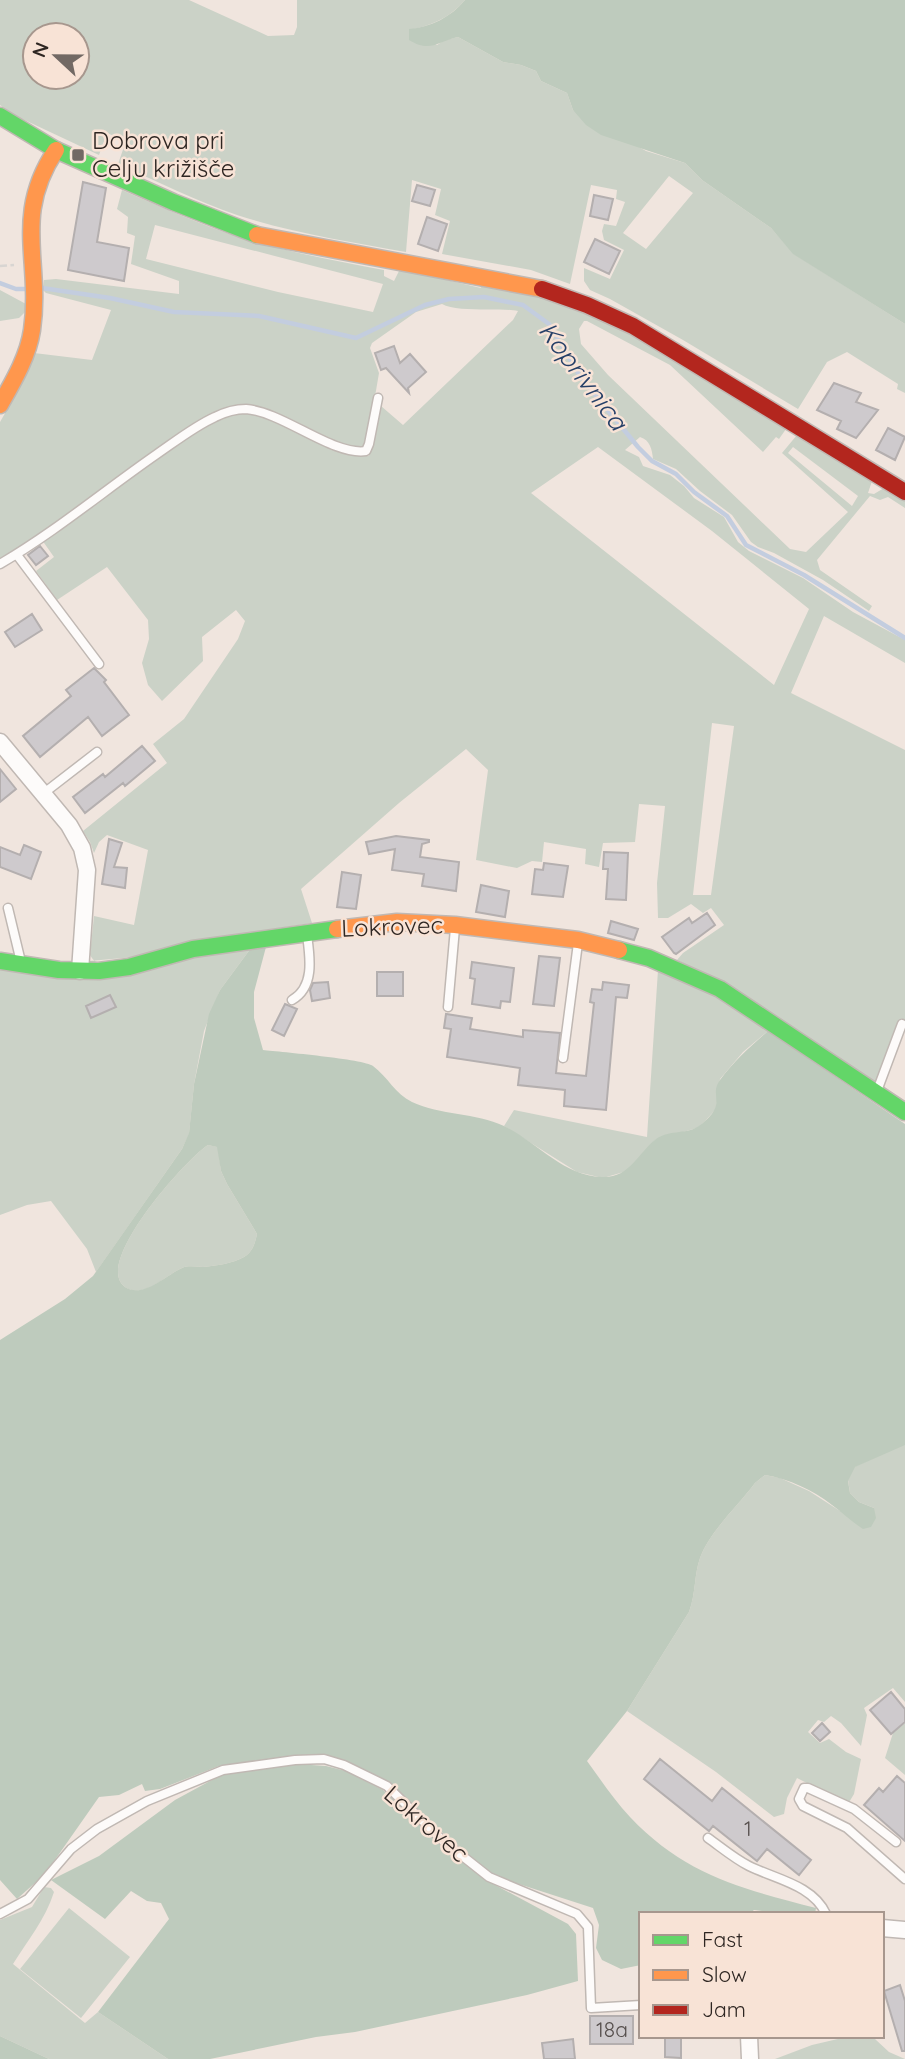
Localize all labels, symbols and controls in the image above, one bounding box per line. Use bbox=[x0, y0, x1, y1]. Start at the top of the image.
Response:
north arrow bbox=[21, 21, 91, 91]
text: N bbox=[26, 39, 54, 61]
place label: Dobrova pri Celju križišče bbox=[92, 125, 234, 183]
marker: Dobrova pri Celju križišče bbox=[70, 147, 86, 163]
water label: Koprivnica bbox=[532, 315, 636, 438]
street label: Lokrovec bbox=[341, 909, 443, 943]
street label: Lokrovec bbox=[378, 1779, 475, 1868]
house number: 1 bbox=[744, 1815, 752, 1841]
legend bbox=[639, 1912, 884, 2038]
text: Fast bbox=[702, 1926, 743, 1952]
text: Slow bbox=[702, 1961, 747, 1987]
text: Jam bbox=[702, 1996, 746, 2022]
house number: 18a bbox=[596, 2016, 628, 2042]

